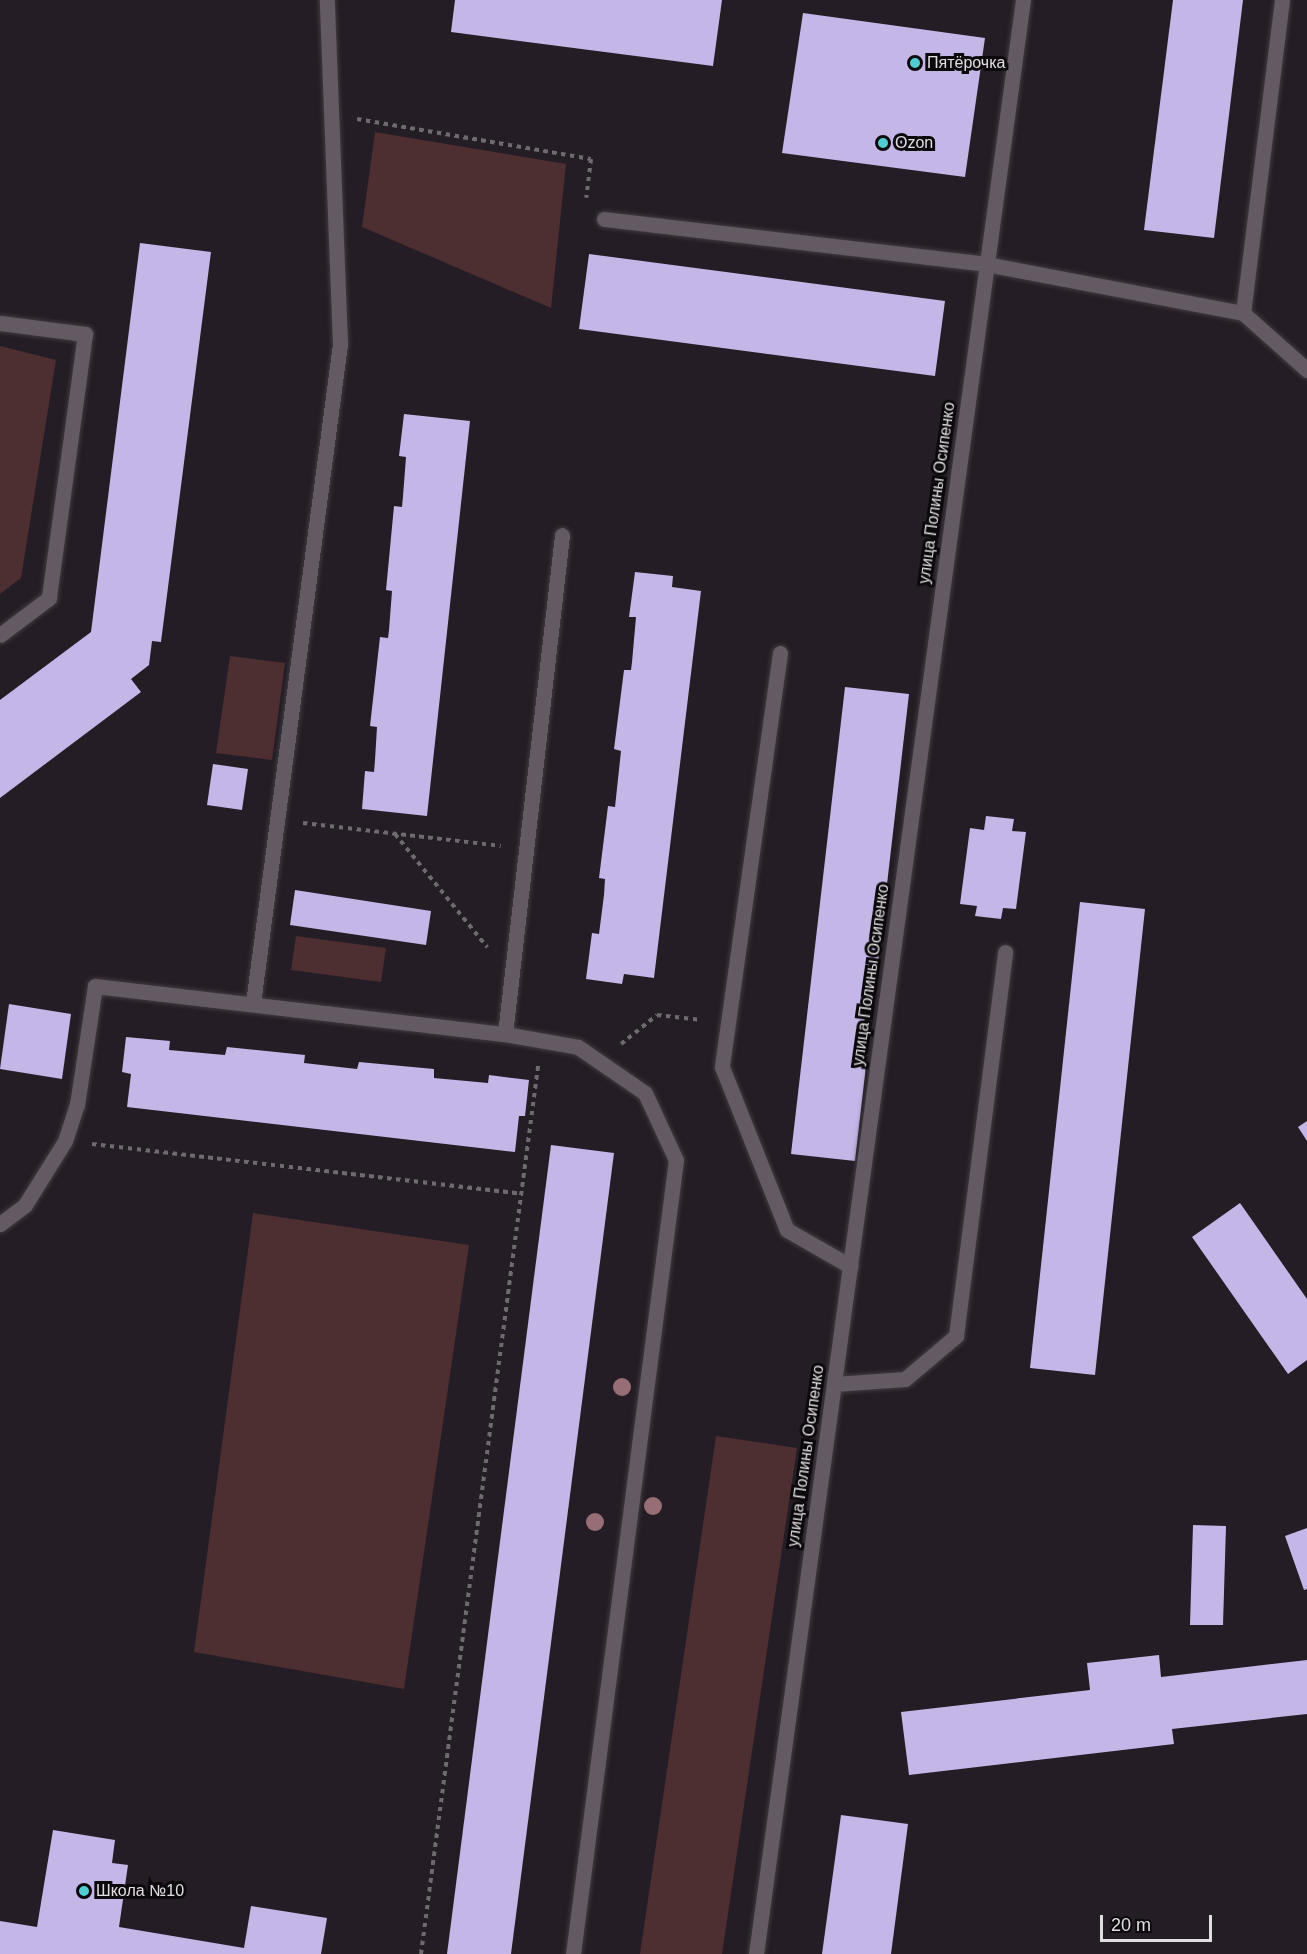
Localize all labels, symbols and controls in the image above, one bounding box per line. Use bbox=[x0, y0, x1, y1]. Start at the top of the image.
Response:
place label: Пятёрочка bbox=[927, 53, 1005, 73]
marker: Пятёрочка bbox=[908, 56, 922, 70]
place label: Ozon bbox=[895, 133, 933, 153]
marker: Ozon bbox=[876, 136, 890, 150]
street label: улица Полины Осипенко bbox=[915, 401, 959, 585]
street label: улица Полины Осипенко bbox=[849, 883, 893, 1067]
street label: улица Полины Осипенко bbox=[784, 1364, 828, 1548]
place label: Школа №10 bbox=[96, 1881, 184, 1901]
marker: Школа №10 bbox=[77, 1884, 91, 1898]
scale bar bbox=[1103, 1903, 1216, 1941]
text: 20 m bbox=[1111, 1915, 1151, 1935]

